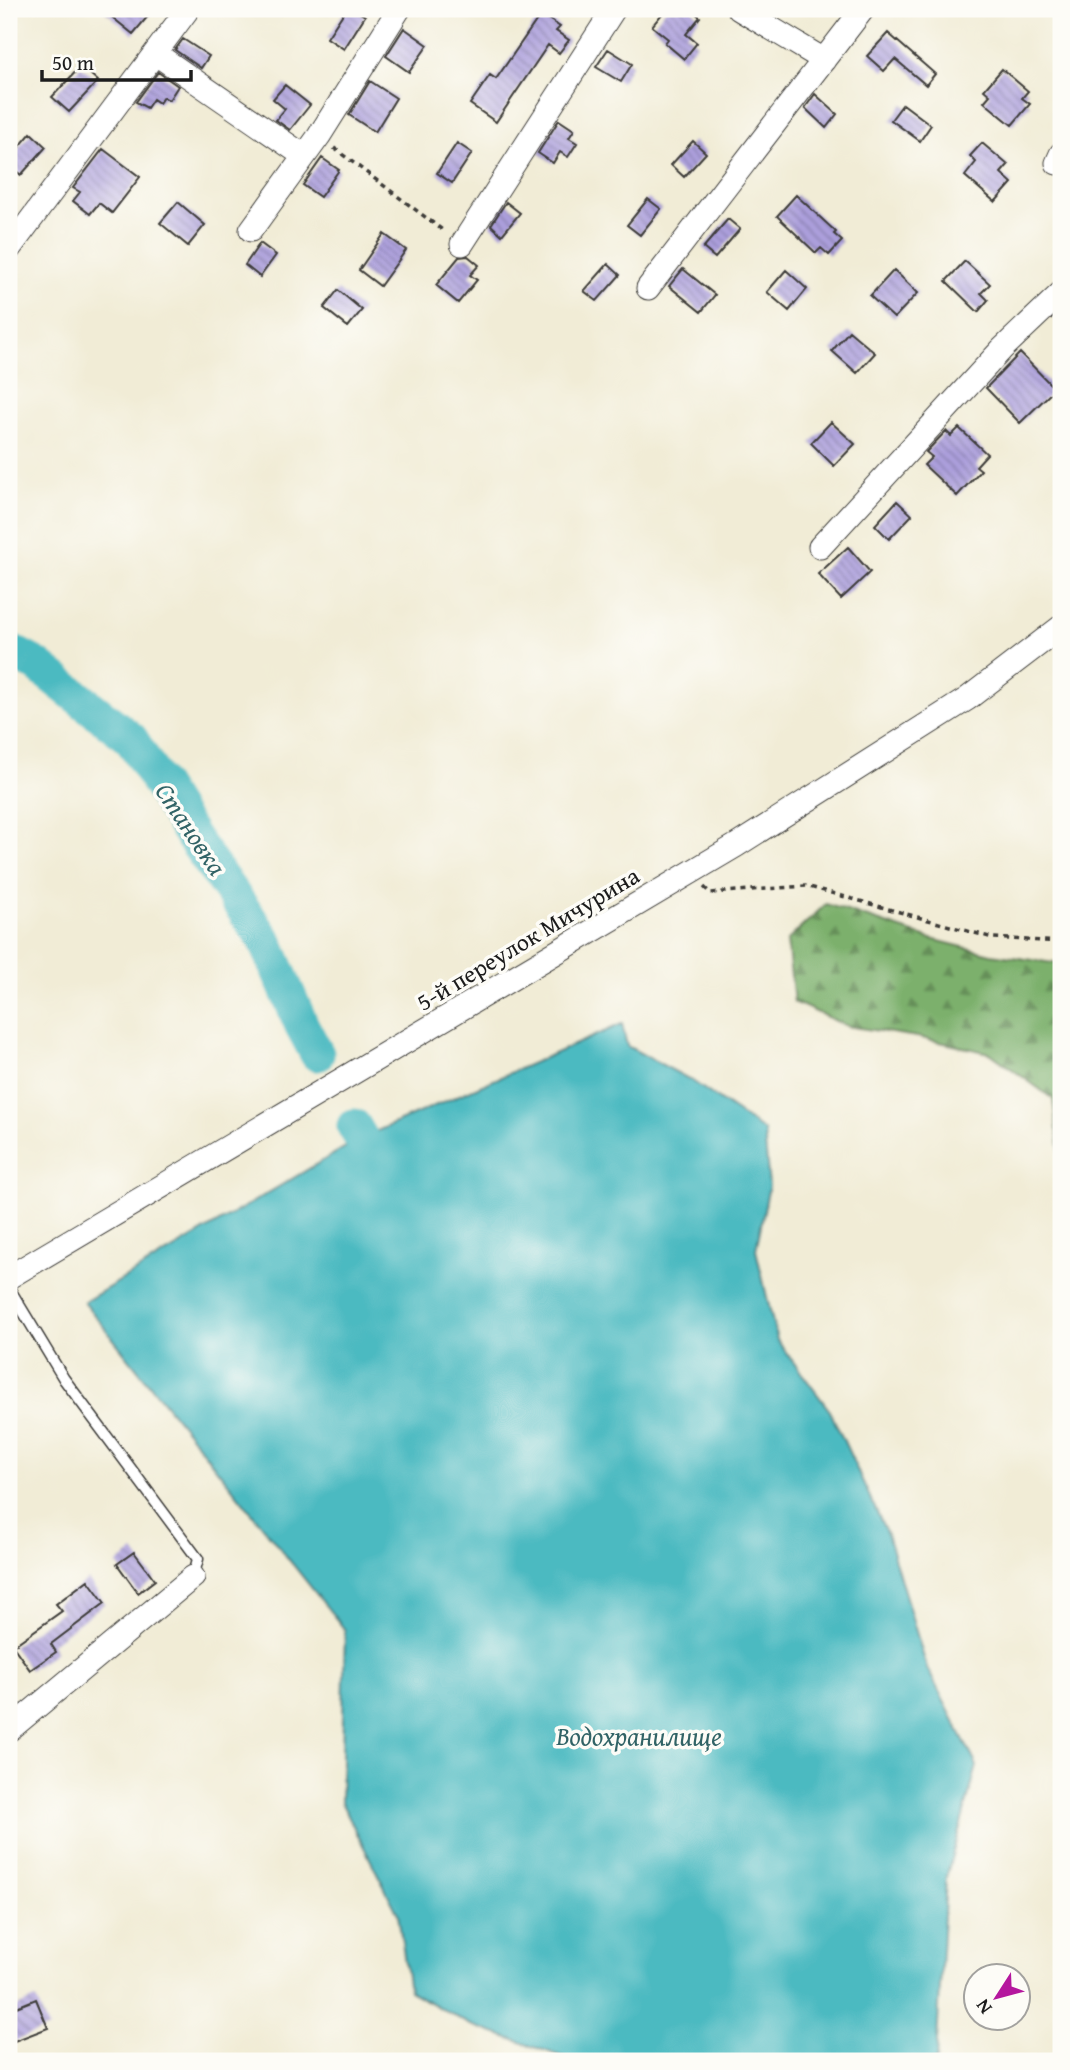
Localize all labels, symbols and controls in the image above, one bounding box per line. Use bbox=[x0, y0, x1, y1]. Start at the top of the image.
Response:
scale bar bbox=[42, 38, 191, 82]
text: 50 m bbox=[52, 47, 94, 78]
water label: Становка bbox=[146, 775, 237, 883]
street label: 5-й переулок Мичурина bbox=[410, 858, 646, 1019]
water label: Водохранилище bbox=[555, 1716, 722, 1755]
north arrow bbox=[962, 1962, 1032, 2032]
text: N bbox=[968, 1993, 998, 2020]

